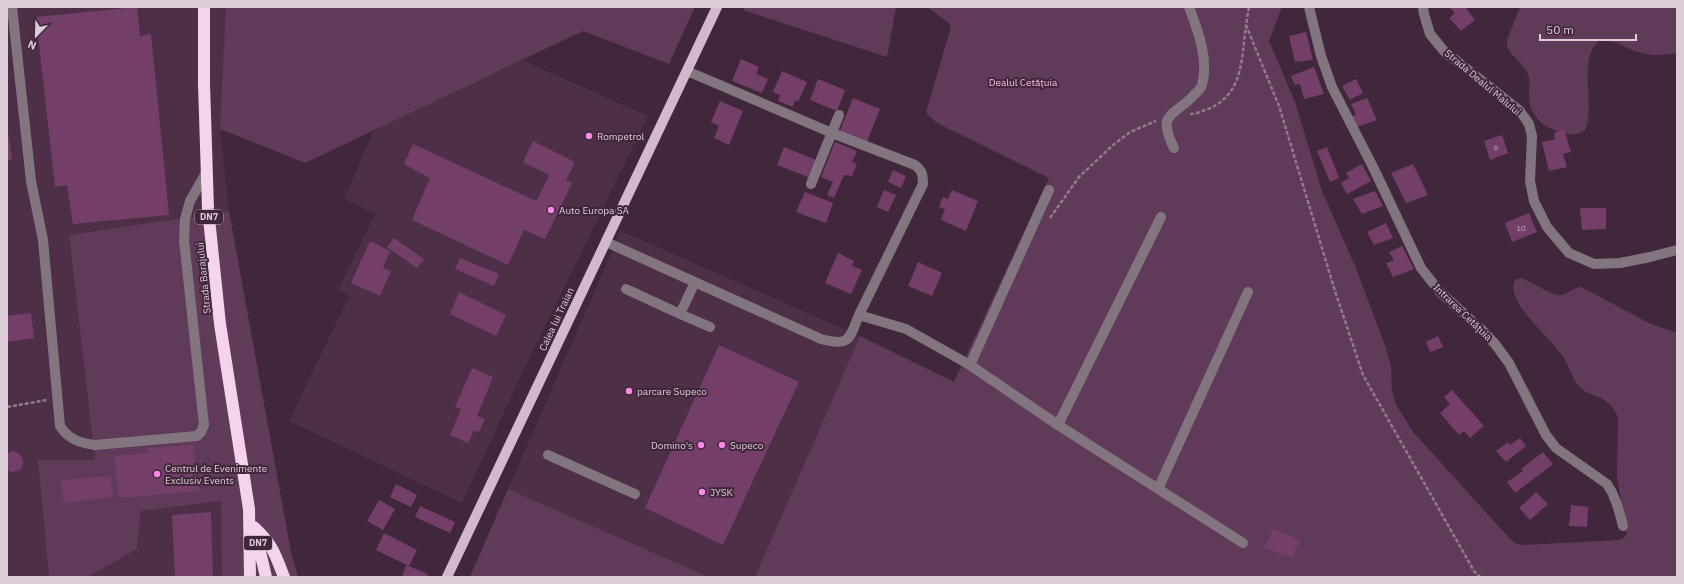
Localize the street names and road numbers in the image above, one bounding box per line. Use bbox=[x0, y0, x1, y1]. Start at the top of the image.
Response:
street label: Strada Dealul Malului bbox=[1442, 47, 1523, 118]
road number: DN7 bbox=[195, 210, 223, 224]
street label: Strada Barajului bbox=[193, 242, 214, 314]
street label: Intrarea Cetățuia bbox=[1431, 281, 1495, 344]
street label: Calea lui Traian bbox=[536, 285, 577, 353]
road number: DN7 bbox=[244, 536, 272, 550]

